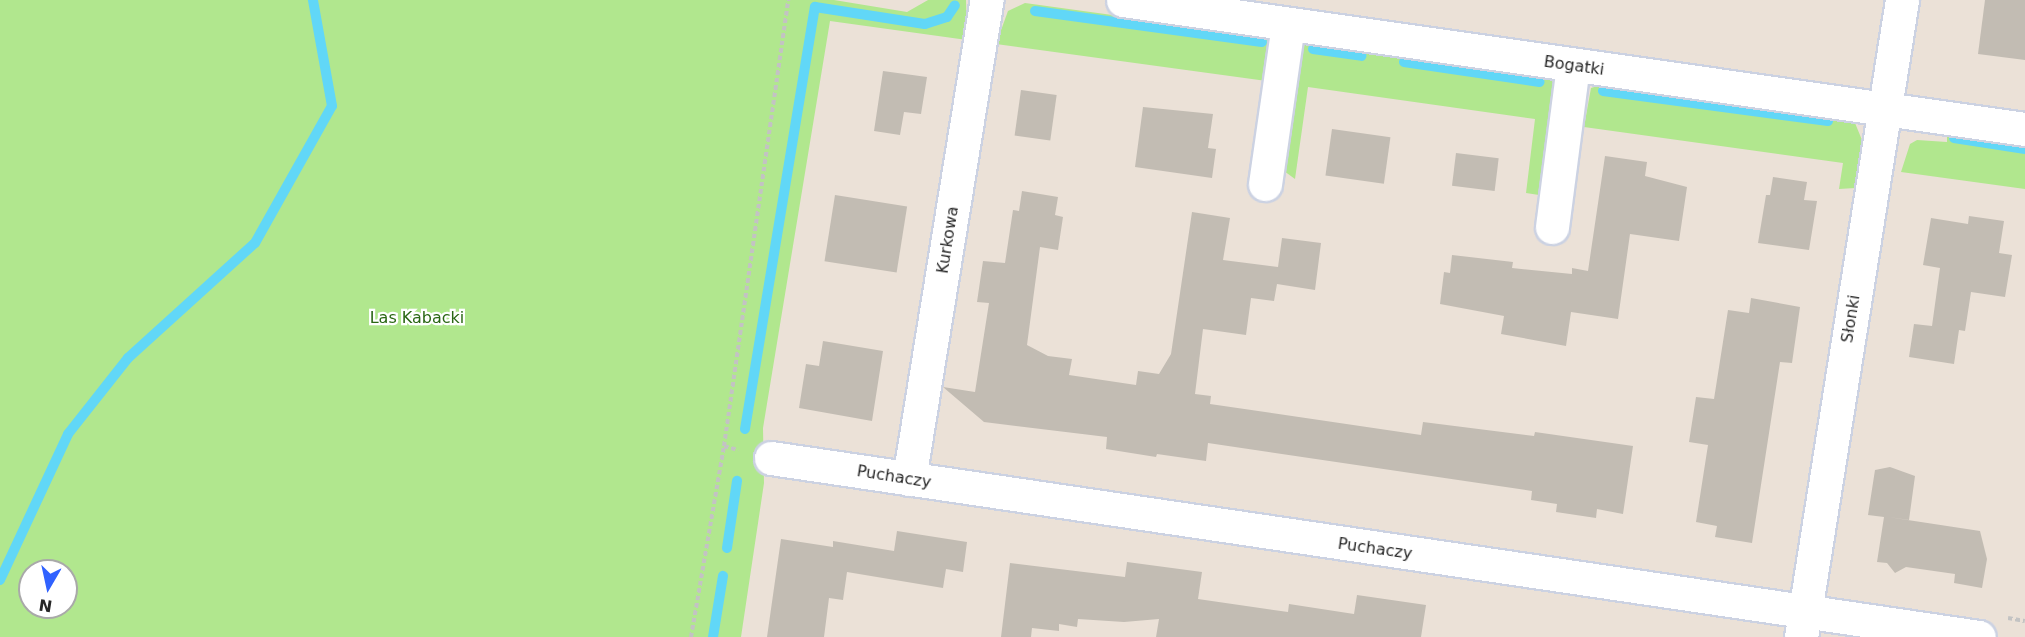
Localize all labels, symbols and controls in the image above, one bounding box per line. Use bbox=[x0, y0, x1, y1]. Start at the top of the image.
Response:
street label: Bogatki bbox=[1543, 52, 1605, 80]
street label: Kurkowa bbox=[933, 205, 963, 275]
street label: Słonki bbox=[1838, 294, 1864, 344]
park label: Las Kabacki bbox=[370, 308, 464, 328]
street label: Puchaczy bbox=[856, 462, 932, 492]
street label: Puchaczy bbox=[1337, 534, 1413, 564]
north arrow bbox=[18, 559, 78, 619]
text: N bbox=[37, 595, 54, 616]

